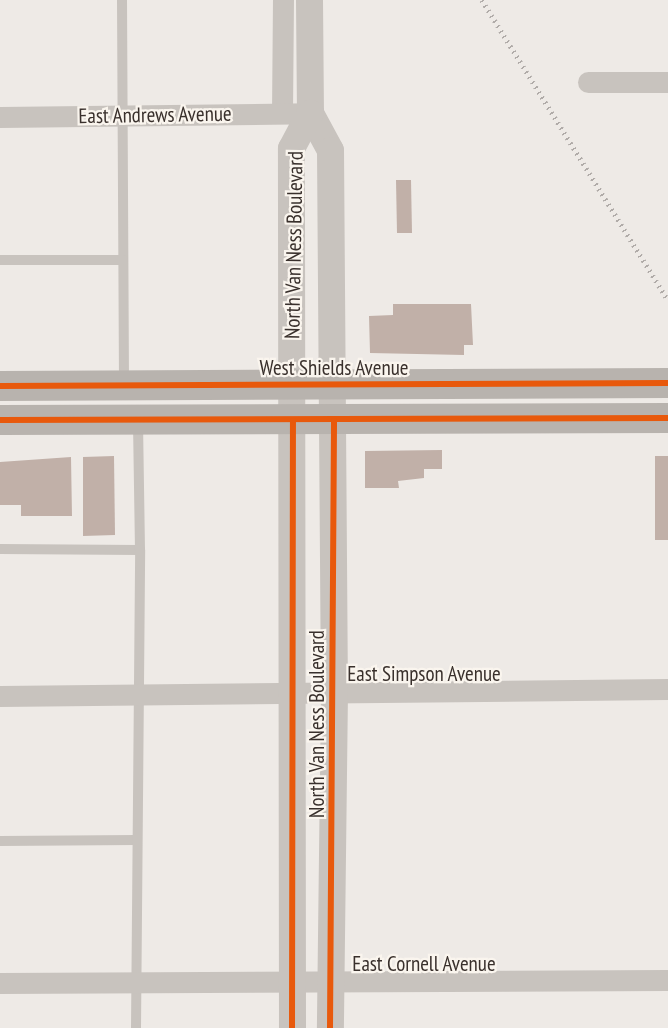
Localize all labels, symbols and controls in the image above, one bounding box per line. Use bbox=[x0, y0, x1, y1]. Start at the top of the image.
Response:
street label: East Andrews Avenue bbox=[78, 101, 232, 129]
street label: North Van Ness Boulevard bbox=[280, 151, 308, 339]
street label: West Shields Avenue bbox=[259, 355, 409, 381]
street label: North Van Ness Boulevard bbox=[304, 630, 330, 818]
street label: East Simpson Avenue bbox=[347, 661, 501, 687]
street label: East Cornell Avenue bbox=[352, 951, 496, 977]

